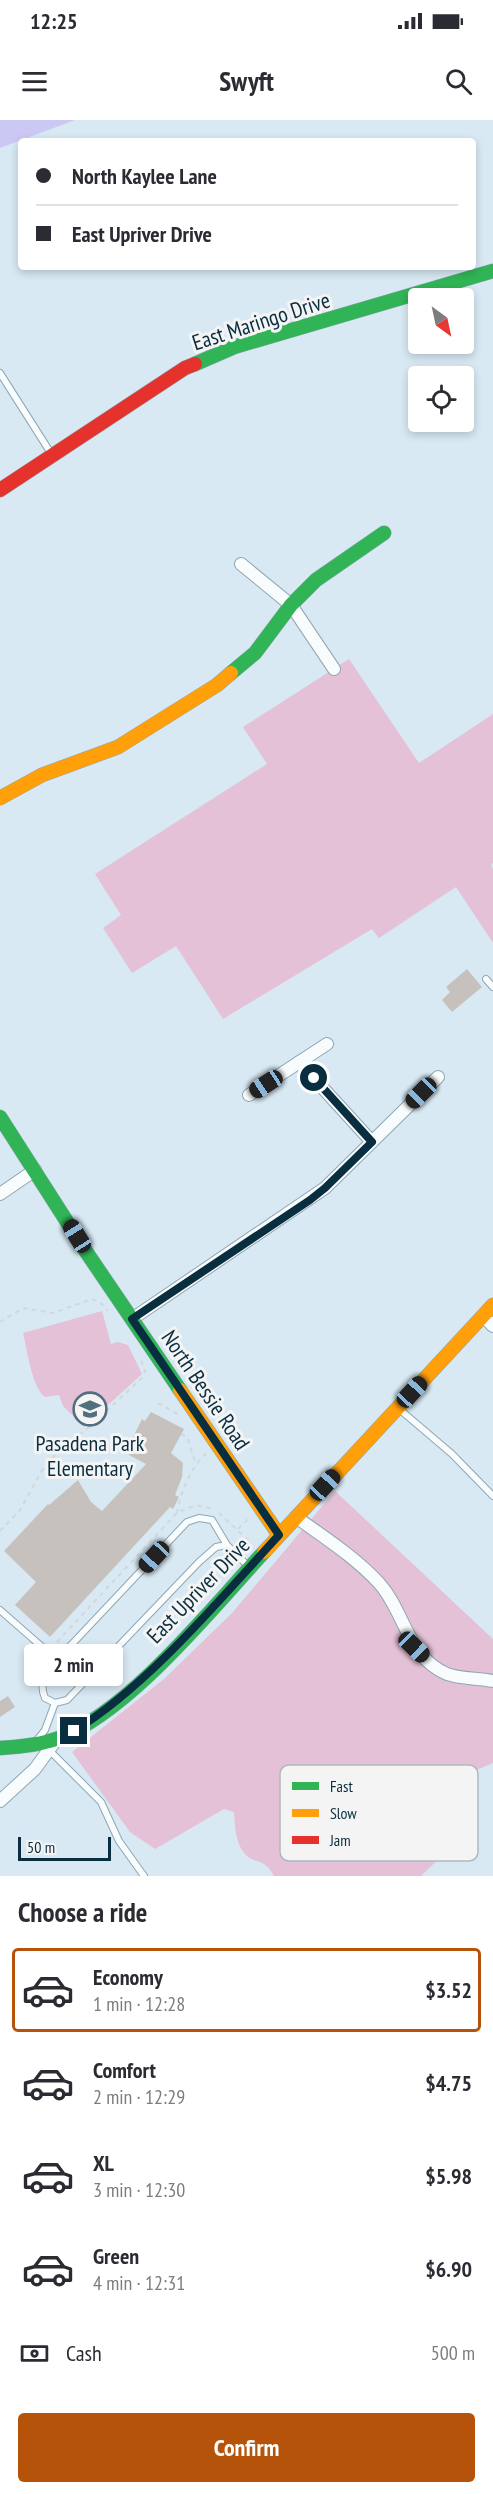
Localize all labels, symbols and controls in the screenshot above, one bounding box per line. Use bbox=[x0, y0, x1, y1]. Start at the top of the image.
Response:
text: 12:25 bbox=[30, 7, 78, 35]
text: Swyft bbox=[219, 64, 274, 98]
icon: menu bbox=[18, 65, 51, 98]
icon: search bbox=[442, 65, 475, 98]
text: North Kaylee Lane bbox=[72, 162, 217, 190]
text: East Upriver Drive bbox=[72, 220, 212, 248]
street label: East Maringo Drive bbox=[189, 286, 333, 356]
north arrow bbox=[408, 288, 474, 354]
map controls bbox=[408, 288, 474, 432]
button: locate bbox=[408, 366, 474, 432]
route start bbox=[300, 1064, 327, 1091]
car bbox=[246, 1067, 286, 1101]
car bbox=[402, 1074, 440, 1112]
car bbox=[60, 1216, 94, 1256]
street label: North Bessie Road bbox=[156, 1325, 256, 1455]
car bbox=[393, 1373, 431, 1411]
school or university icon: Pasadena Park Elementary bbox=[72, 1391, 108, 1427]
place label: Pasadena Park Elementary bbox=[36, 1429, 145, 1482]
car bbox=[306, 1466, 344, 1504]
street label: East Upriver Drive bbox=[141, 1531, 255, 1649]
car bbox=[135, 1538, 173, 1576]
car bbox=[395, 1628, 433, 1666]
callout: 2 min bbox=[25, 1644, 124, 1686]
text: 2 min bbox=[53, 1652, 94, 1678]
route end bbox=[60, 1717, 87, 1744]
legend bbox=[280, 1765, 478, 1861]
text: Fast bbox=[330, 1776, 353, 1796]
text: Slow bbox=[330, 1803, 357, 1823]
text: Jam bbox=[329, 1830, 351, 1850]
scale bar bbox=[18, 1834, 111, 1862]
text: 50 m bbox=[27, 1837, 55, 1857]
text: Choose a ride bbox=[18, 1895, 147, 1929]
icon: car bbox=[21, 1963, 75, 2017]
text: Economy bbox=[93, 1963, 163, 1991]
text: $3.52 bbox=[425, 1976, 472, 2004]
text: 1 min · 12:28 bbox=[93, 1991, 185, 2017]
icon: car bbox=[21, 2056, 75, 2110]
text: Comfort bbox=[93, 2056, 156, 2084]
text: $4.75 bbox=[425, 2069, 472, 2097]
text: 2 min · 12:29 bbox=[93, 2084, 185, 2110]
icon: car bbox=[21, 2149, 75, 2203]
text: XL bbox=[93, 2149, 114, 2177]
text: $5.98 bbox=[425, 2162, 472, 2190]
text: 3 min · 12:30 bbox=[93, 2177, 185, 2203]
icon: car bbox=[21, 2242, 75, 2296]
text: Green bbox=[93, 2242, 139, 2270]
text: $6.90 bbox=[425, 2255, 472, 2283]
text: 4 min · 12:31 bbox=[93, 2270, 185, 2296]
icon: cash bbox=[18, 2337, 51, 2370]
text: Cash bbox=[66, 2339, 102, 2367]
text: 500 m bbox=[431, 2340, 475, 2366]
button: Confirm bbox=[18, 2413, 475, 2482]

